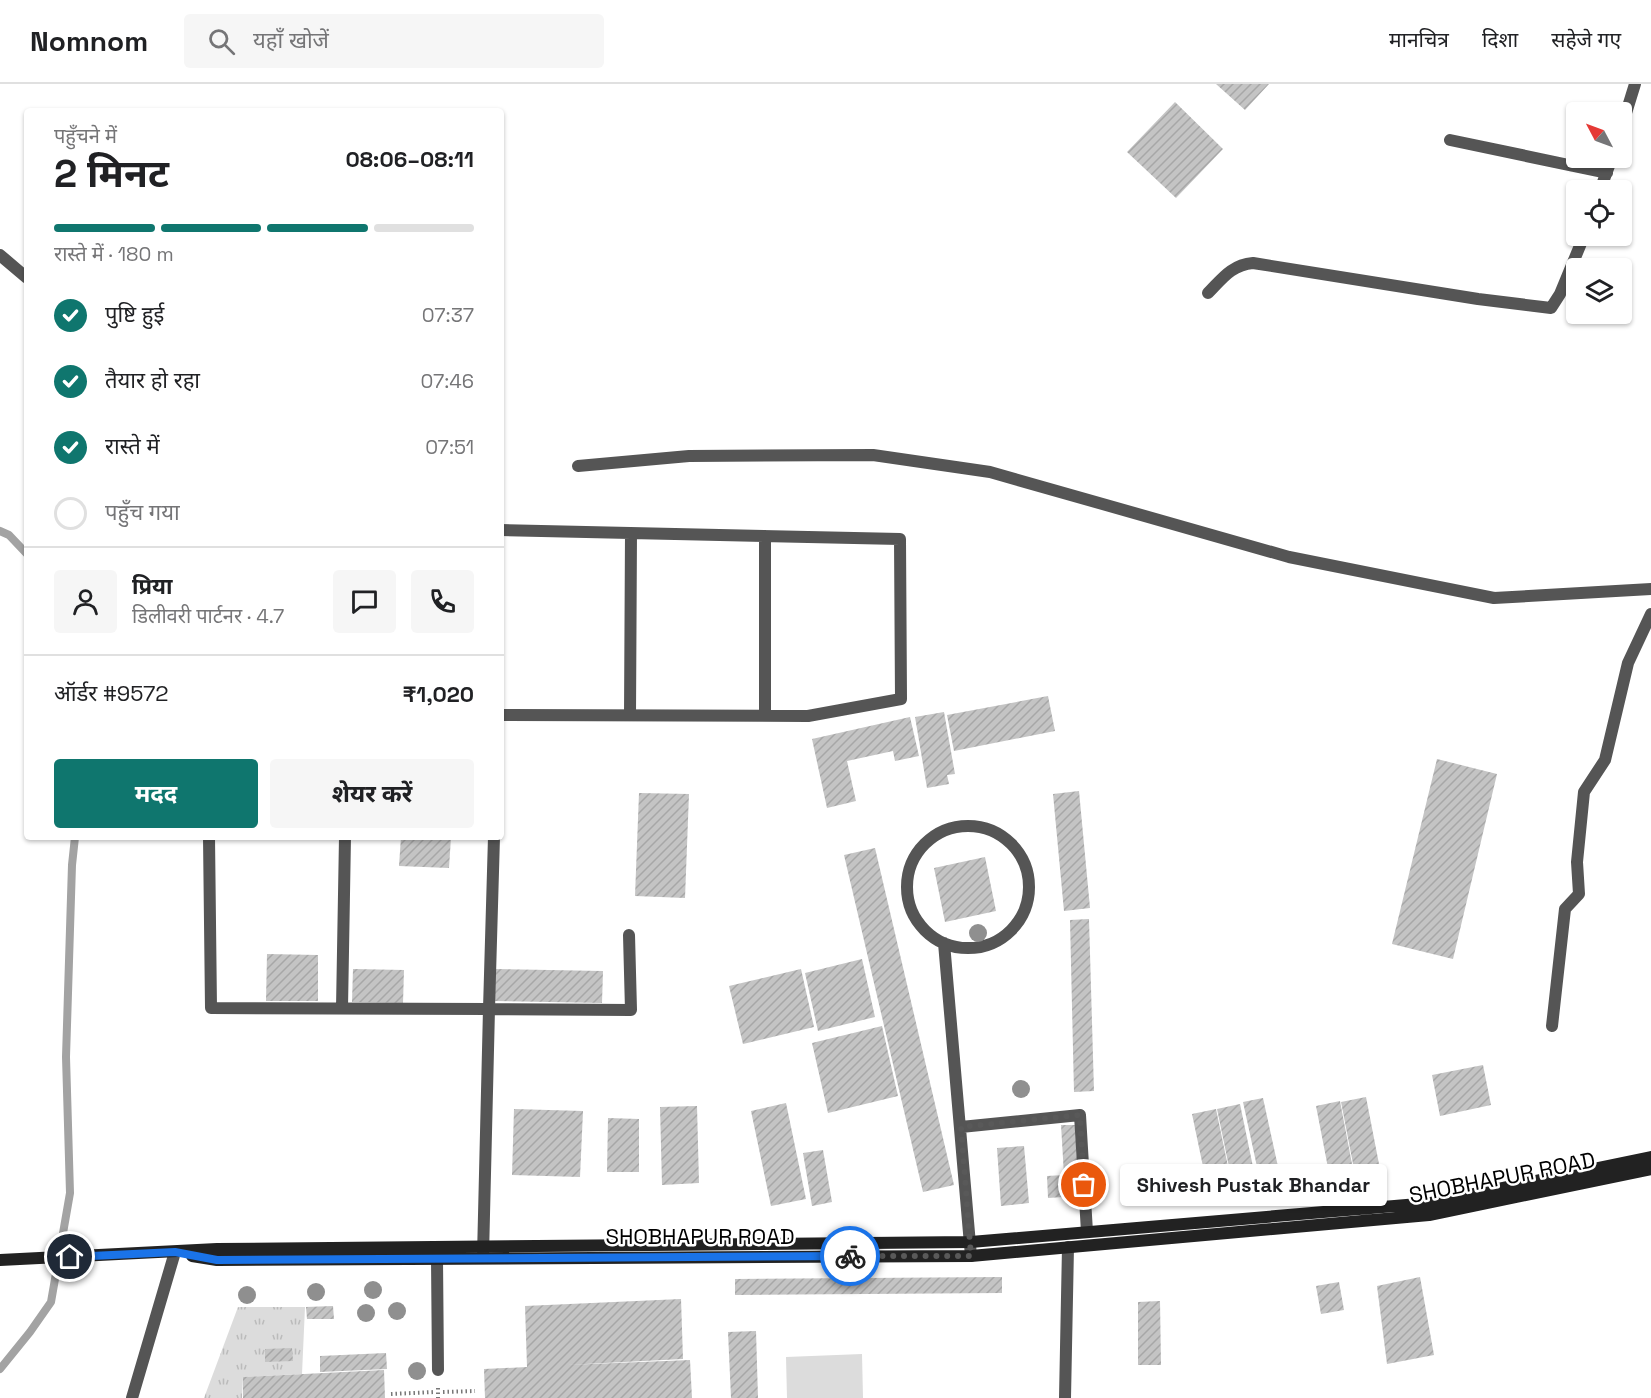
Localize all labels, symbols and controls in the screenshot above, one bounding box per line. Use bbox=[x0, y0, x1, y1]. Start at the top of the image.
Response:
search box bbox=[184, 14, 604, 68]
text: Nomnom bbox=[30, 23, 148, 59]
icon: search bbox=[205, 25, 238, 58]
text: यहाँ खोजें bbox=[253, 26, 329, 54]
text: मानचित्र bbox=[1389, 26, 1449, 53]
text: दिशा bbox=[1482, 26, 1518, 53]
text: सहेजे गए bbox=[1551, 26, 1621, 53]
north arrow bbox=[1566, 102, 1632, 168]
map controls bbox=[1566, 102, 1632, 324]
text: पहुँचने में bbox=[54, 123, 117, 149]
text: 08:06–08:11 bbox=[345, 145, 474, 173]
text: 2 मिनट bbox=[54, 149, 169, 198]
button: locate bbox=[1566, 180, 1632, 246]
text: रास्ते में · 180 m bbox=[54, 241, 174, 267]
button: layers bbox=[1566, 258, 1632, 324]
icon: check bbox=[54, 299, 87, 332]
text: पुष्टि हुई bbox=[105, 300, 164, 328]
text: 07:37 bbox=[422, 302, 474, 328]
icon: check bbox=[54, 365, 87, 398]
text: तैयार हो रहा bbox=[105, 366, 200, 394]
text: 07:46 bbox=[420, 368, 474, 394]
icon: check bbox=[54, 431, 87, 464]
text: रास्ते में bbox=[105, 432, 160, 460]
text: 07:51 bbox=[425, 434, 474, 460]
text: पहुँच गया bbox=[105, 498, 180, 526]
button: person bbox=[54, 570, 117, 633]
button: chat bbox=[333, 570, 396, 633]
button: phone bbox=[411, 570, 474, 633]
text: प्रिया bbox=[132, 572, 172, 600]
text: डिलीवरी पार्टनर · 4.7 bbox=[132, 603, 284, 629]
text: ऑर्डर #9572 bbox=[54, 679, 169, 707]
text: ₹1,020 bbox=[403, 680, 474, 708]
button: मदद bbox=[54, 759, 258, 828]
button: शेयर करें bbox=[270, 759, 474, 828]
street label: SHOBHAPUR ROAD bbox=[1406, 1145, 1598, 1209]
pin bbox=[1058, 1159, 1109, 1210]
callout: Shivesh Pustak Bhandar bbox=[1120, 1164, 1387, 1206]
icon: bag bbox=[1067, 1168, 1100, 1201]
text: Shivesh Pustak Bhandar bbox=[1137, 1172, 1370, 1198]
street label: SHOBHAPUR ROAD bbox=[605, 1222, 795, 1250]
courier bbox=[820, 1226, 880, 1286]
pin bbox=[44, 1231, 95, 1282]
icon: home bbox=[53, 1240, 86, 1273]
icon: bike bbox=[834, 1240, 867, 1273]

